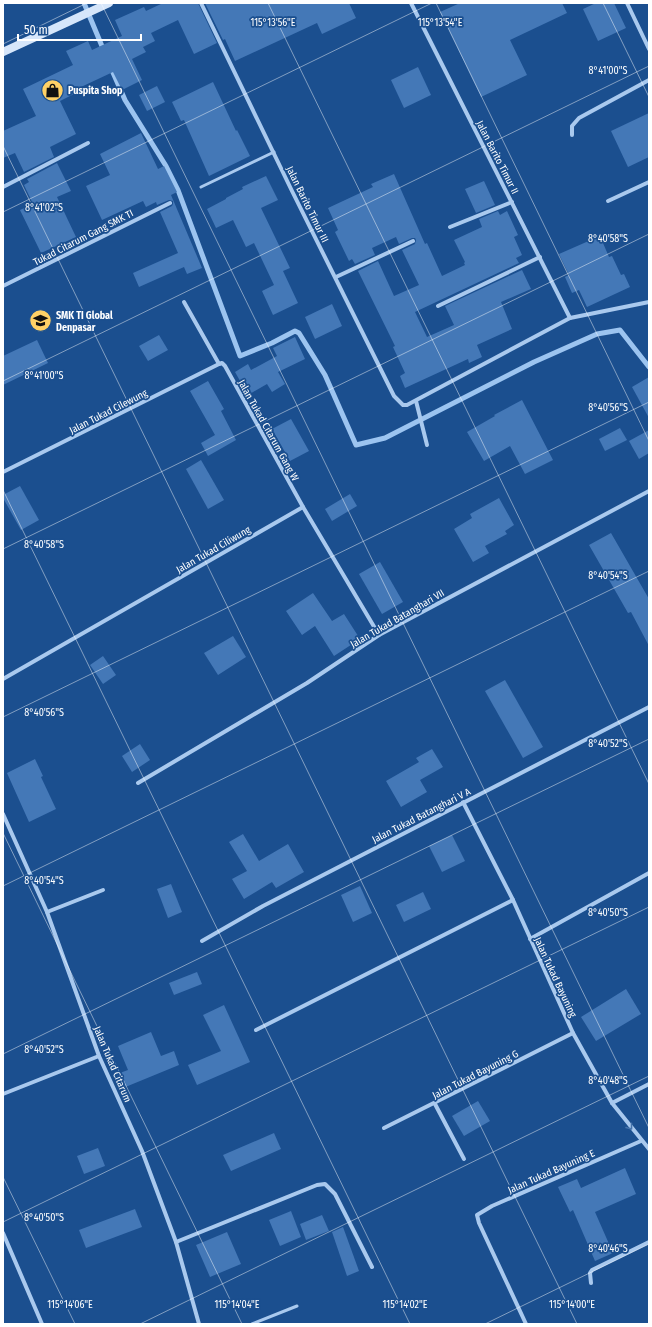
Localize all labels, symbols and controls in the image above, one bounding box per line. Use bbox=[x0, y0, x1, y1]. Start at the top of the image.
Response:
scale bar bbox=[18, 16, 141, 42]
text: 115°13'56"E bbox=[250, 17, 296, 29]
text: 115°13'54"E bbox=[418, 17, 463, 29]
text: 50 m bbox=[24, 23, 48, 37]
text: 8°41'00"S bbox=[589, 65, 627, 77]
shop icon: Puspita Shop bbox=[40, 77, 66, 103]
place label: Puspita Shop bbox=[68, 85, 123, 97]
street label: Jalan Barito Timur II bbox=[473, 119, 521, 196]
street label: Jalan Barito Timur III bbox=[283, 164, 331, 245]
text: 8°41'02"S bbox=[25, 202, 63, 214]
street label: Tukad Citarum Gang SMK TI bbox=[31, 207, 136, 268]
text: 8°40'58"S bbox=[588, 233, 628, 245]
school or university icon: SMK TI Global Denpasar bbox=[27, 308, 53, 334]
place label: SMK TI Global Denpasar bbox=[56, 310, 113, 334]
text: 8°41'00"S bbox=[25, 370, 63, 382]
street label: Jalan Tukad Citarum Gang W bbox=[235, 378, 301, 484]
street label: Jalan Tukad Cilewung bbox=[67, 387, 150, 437]
text: 8°40'56"S bbox=[588, 402, 628, 414]
street label: Jalan Tukad Ciliwung bbox=[174, 524, 253, 576]
text: 8°40'58"S bbox=[24, 539, 64, 551]
text: 8°40'54"S bbox=[588, 570, 628, 582]
street label: Jalan Tukad Batanghari VII bbox=[348, 587, 447, 651]
text: 8°40'56"S bbox=[24, 707, 64, 719]
text: 8°40'52"S bbox=[588, 738, 628, 750]
street label: Jalan Tukad Batanghari V A bbox=[370, 785, 473, 846]
text: 8°40'54"S bbox=[24, 875, 64, 887]
text: 8°40'50"S bbox=[588, 907, 628, 919]
street label: Jalan Tukad Bayuning bbox=[531, 936, 579, 1020]
street label: Jalan Tukad Citarum bbox=[91, 1025, 133, 1104]
text: 8°40'52"S bbox=[24, 1044, 64, 1056]
street label: Jalan Tukad Bayuning G bbox=[430, 1048, 521, 1102]
text: 8°40'48"S bbox=[588, 1075, 628, 1087]
one-way arrow bbox=[625, 1122, 632, 1129]
street label: Jalan Tukad Bayuning E bbox=[506, 1147, 597, 1196]
text: 8°40'50"S bbox=[24, 1212, 64, 1224]
text: 8°40'46"S bbox=[588, 1243, 628, 1255]
text: 115°14'06"E bbox=[47, 1299, 93, 1311]
text: 115°14'04"E bbox=[214, 1299, 260, 1311]
text: 115°14'02"E bbox=[383, 1299, 428, 1311]
text: 115°14'00"E bbox=[549, 1299, 595, 1311]

